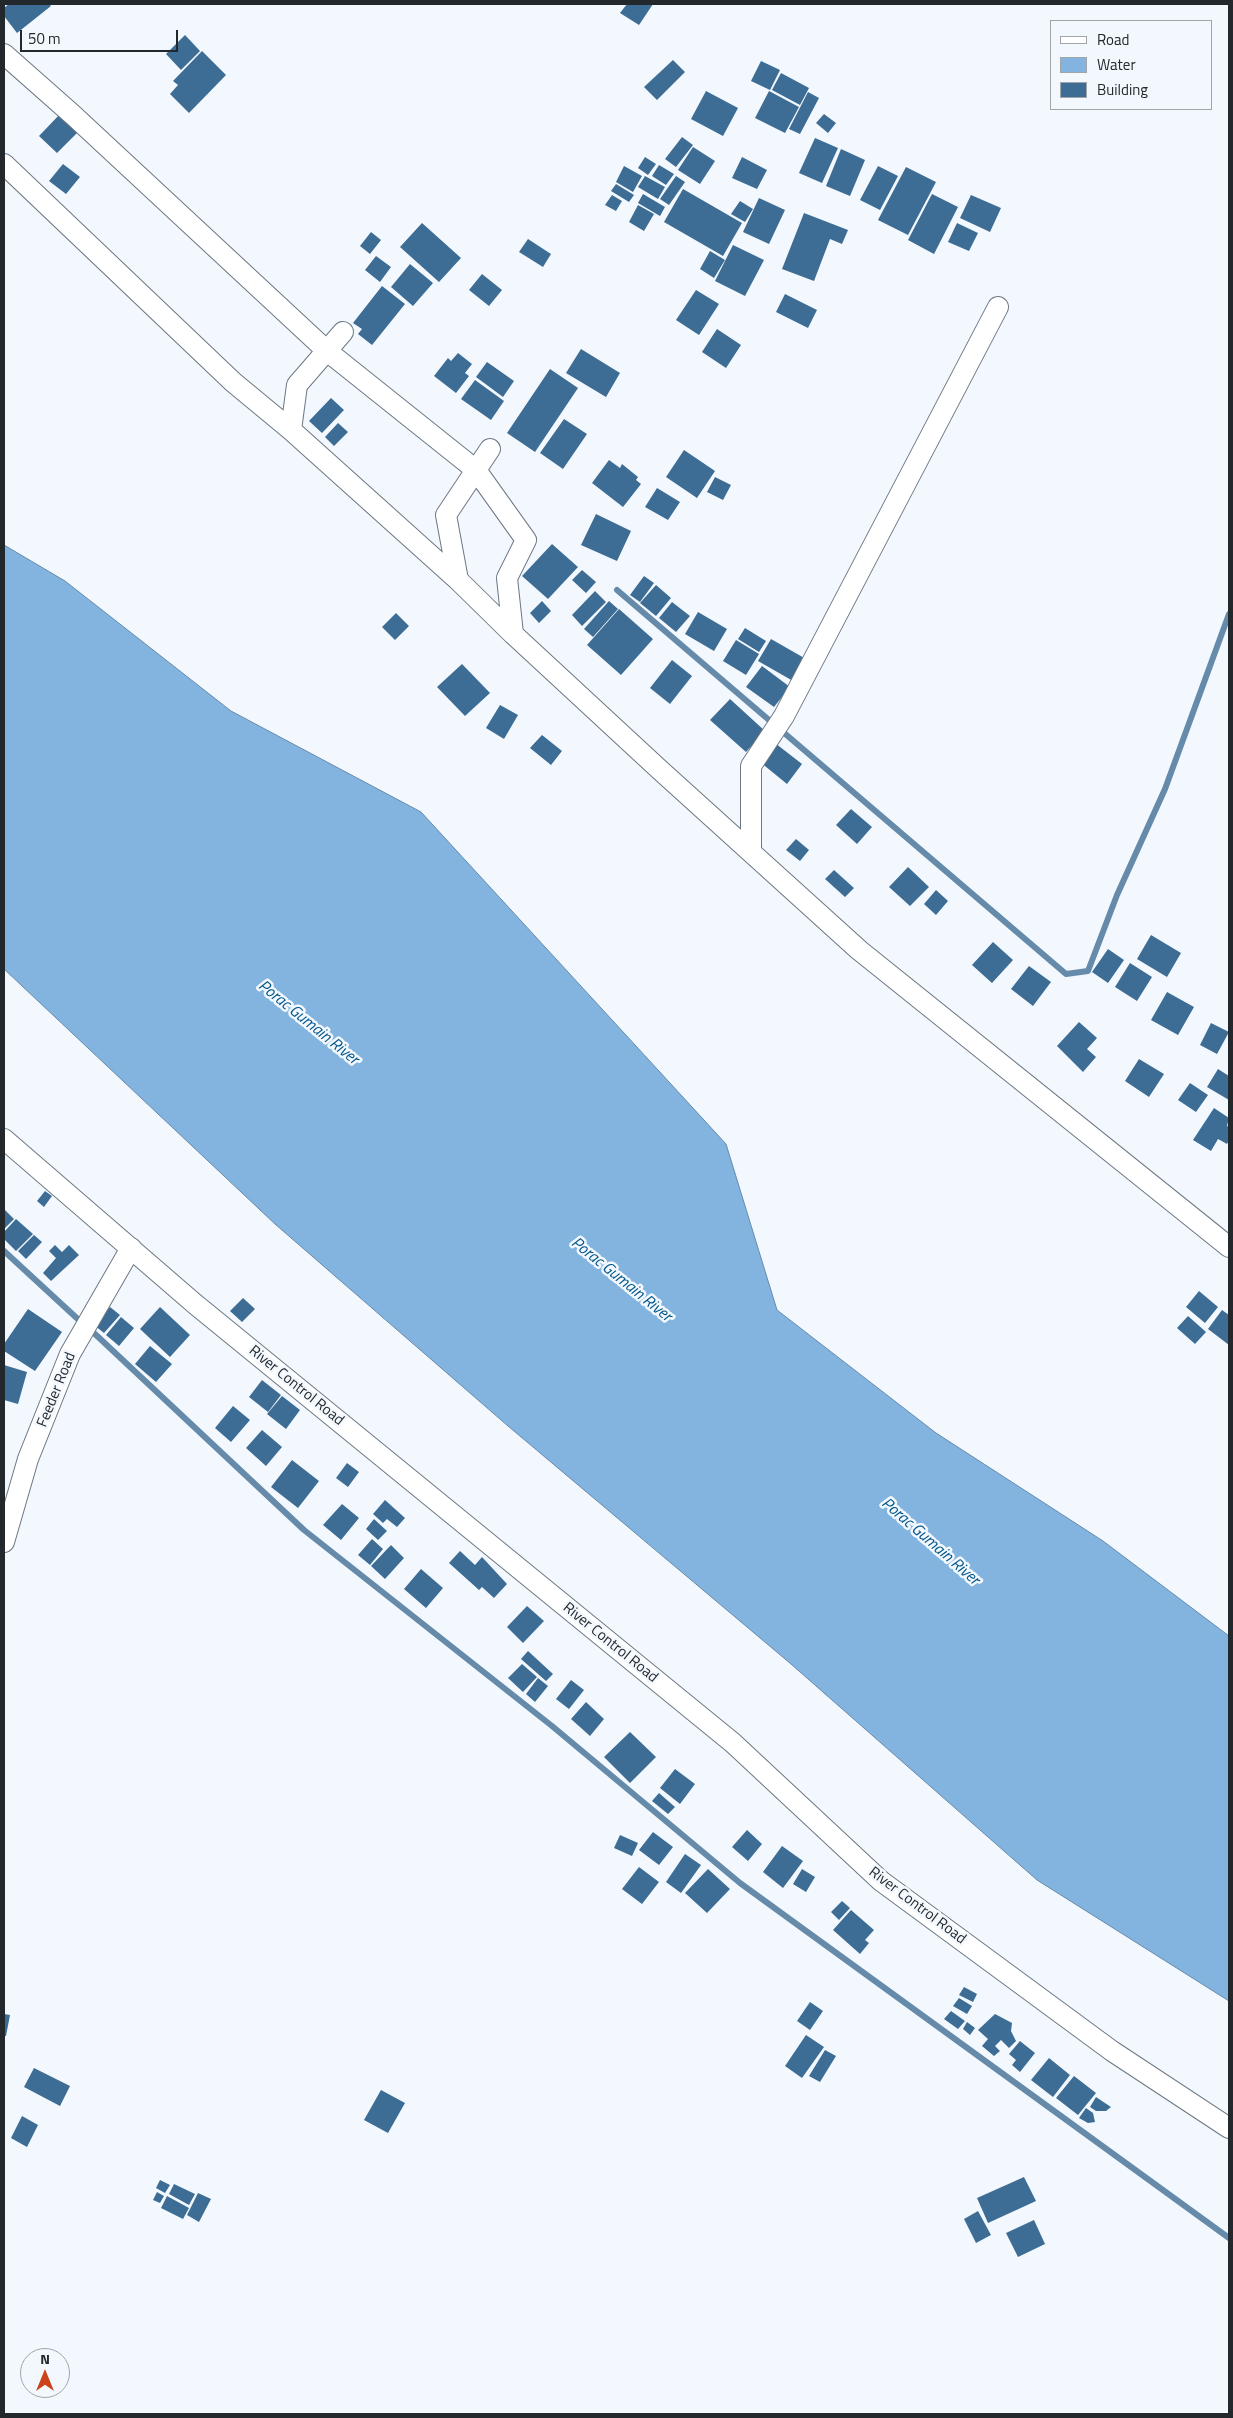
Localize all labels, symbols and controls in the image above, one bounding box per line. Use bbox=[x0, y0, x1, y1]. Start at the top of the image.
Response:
scale bar bbox=[22, 20, 180, 52]
legend bbox=[1050, 20, 1213, 110]
text: 50 m bbox=[28, 27, 61, 50]
text: Road bbox=[1097, 28, 1129, 51]
text: Water bbox=[1097, 53, 1136, 76]
text: Building bbox=[1097, 78, 1148, 101]
water label: Porac Gumain River bbox=[254, 977, 362, 1069]
water label: Porac Gumain River bbox=[567, 1234, 675, 1326]
street label: River Control Road bbox=[245, 1342, 347, 1430]
street label: Feeder Road bbox=[34, 1350, 80, 1430]
water label: Porac Gumain River bbox=[877, 1494, 983, 1590]
street label: River Control Road bbox=[559, 1599, 661, 1687]
street label: River Control Road bbox=[865, 1864, 969, 1948]
north arrow bbox=[20, 2348, 70, 2398]
text: N bbox=[40, 2348, 50, 2369]

